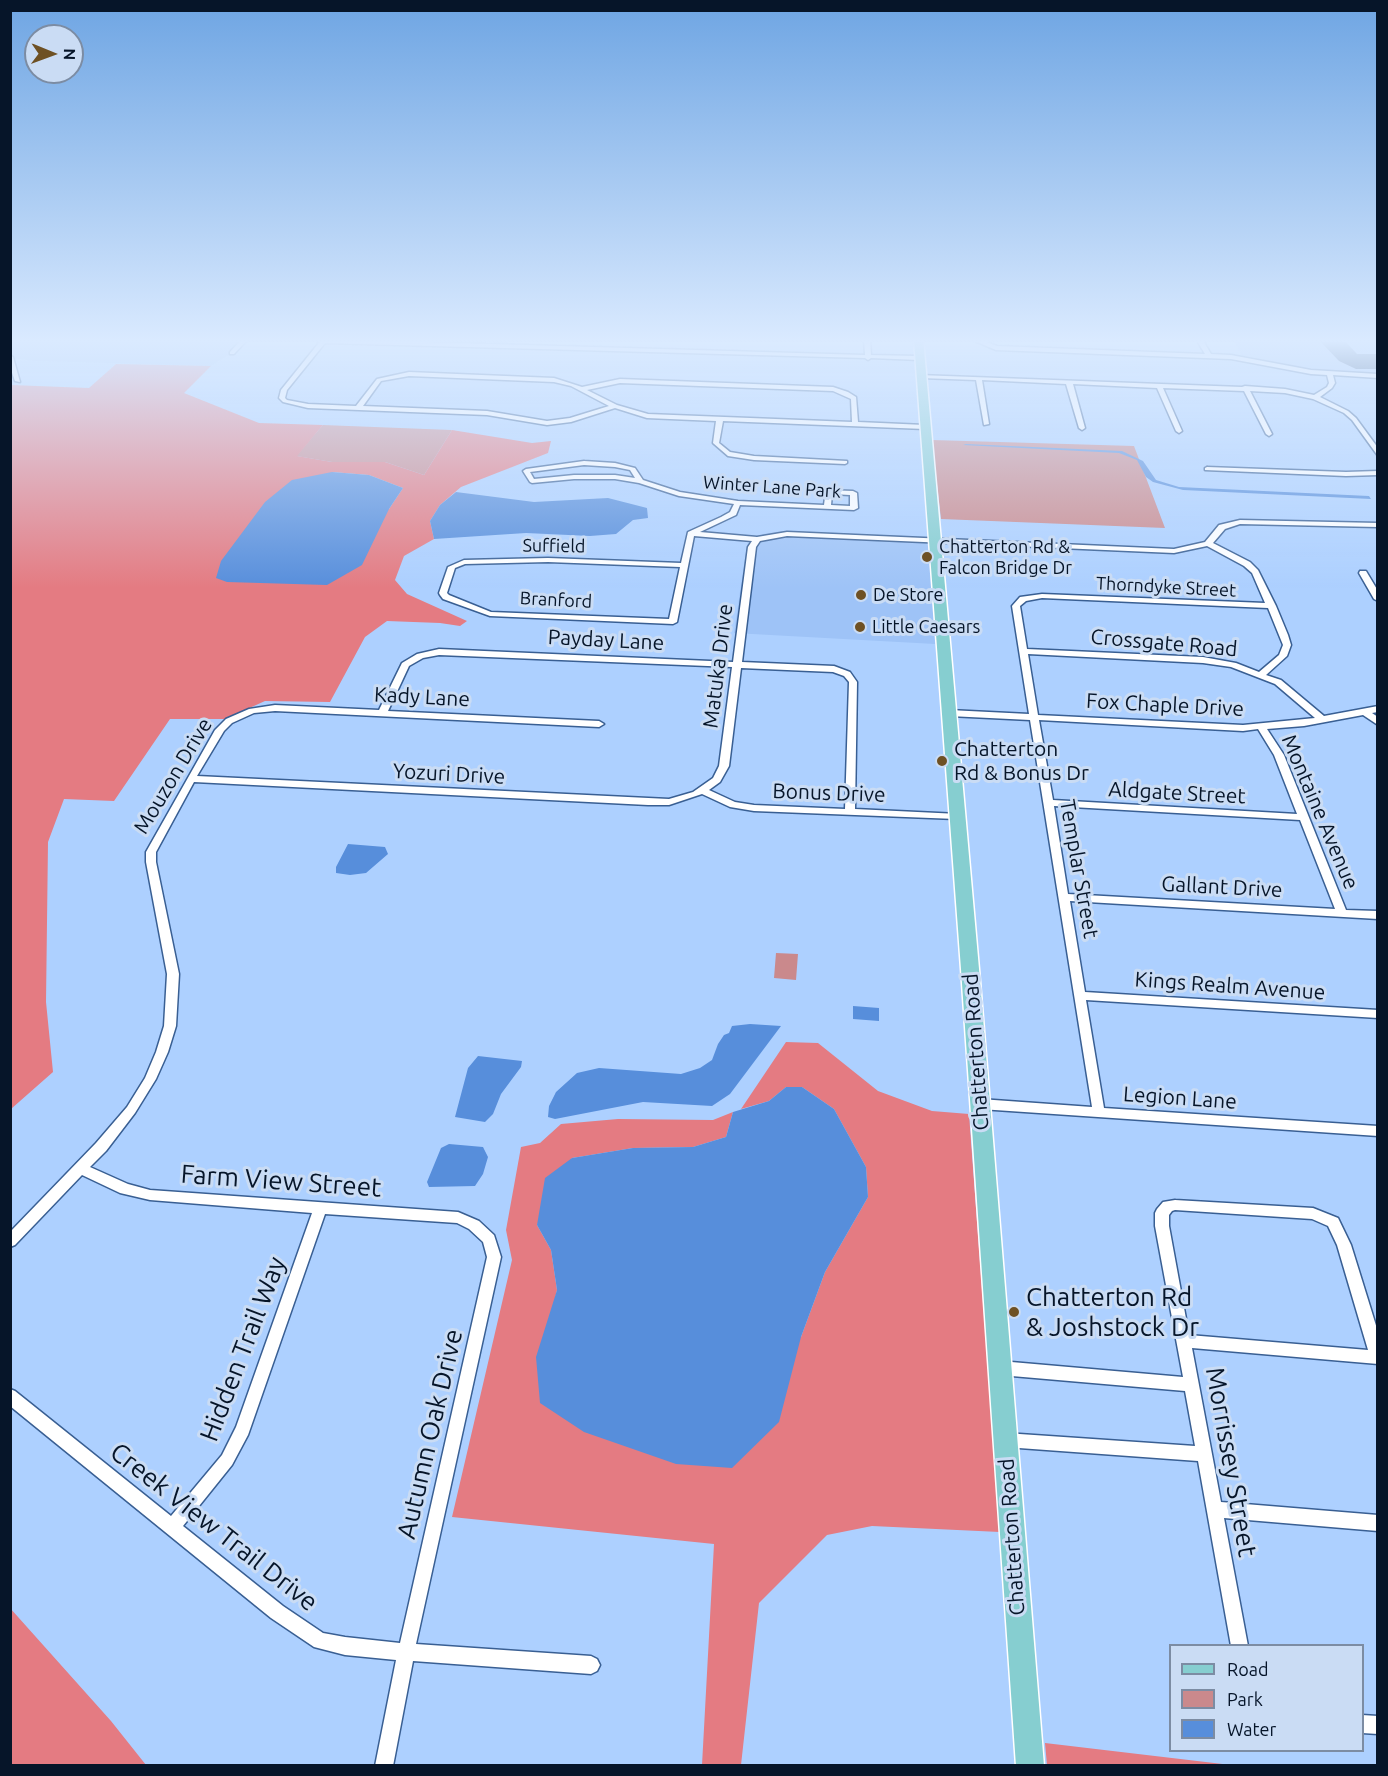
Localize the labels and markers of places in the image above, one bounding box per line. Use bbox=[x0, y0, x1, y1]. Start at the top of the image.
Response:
place label: Chatterton Rd & Falcon Bridge Dr bbox=[939, 536, 1072, 578]
marker: Chatterton Rd & Falcon Bridge Dr bbox=[920, 550, 934, 564]
place label: De Store bbox=[873, 584, 944, 606]
marker: De Store bbox=[854, 588, 868, 602]
place label: Little Caesars bbox=[872, 616, 980, 638]
marker: Little Caesars bbox=[853, 620, 867, 634]
place label: Chatterton Rd & Bonus Dr bbox=[954, 736, 1089, 786]
marker: Chatterton Rd & Bonus Dr bbox=[935, 754, 949, 768]
place label: Chatterton Rd & Joshstock Dr bbox=[1026, 1281, 1199, 1342]
marker: Chatterton Rd & Joshstock Dr bbox=[1007, 1305, 1021, 1319]

